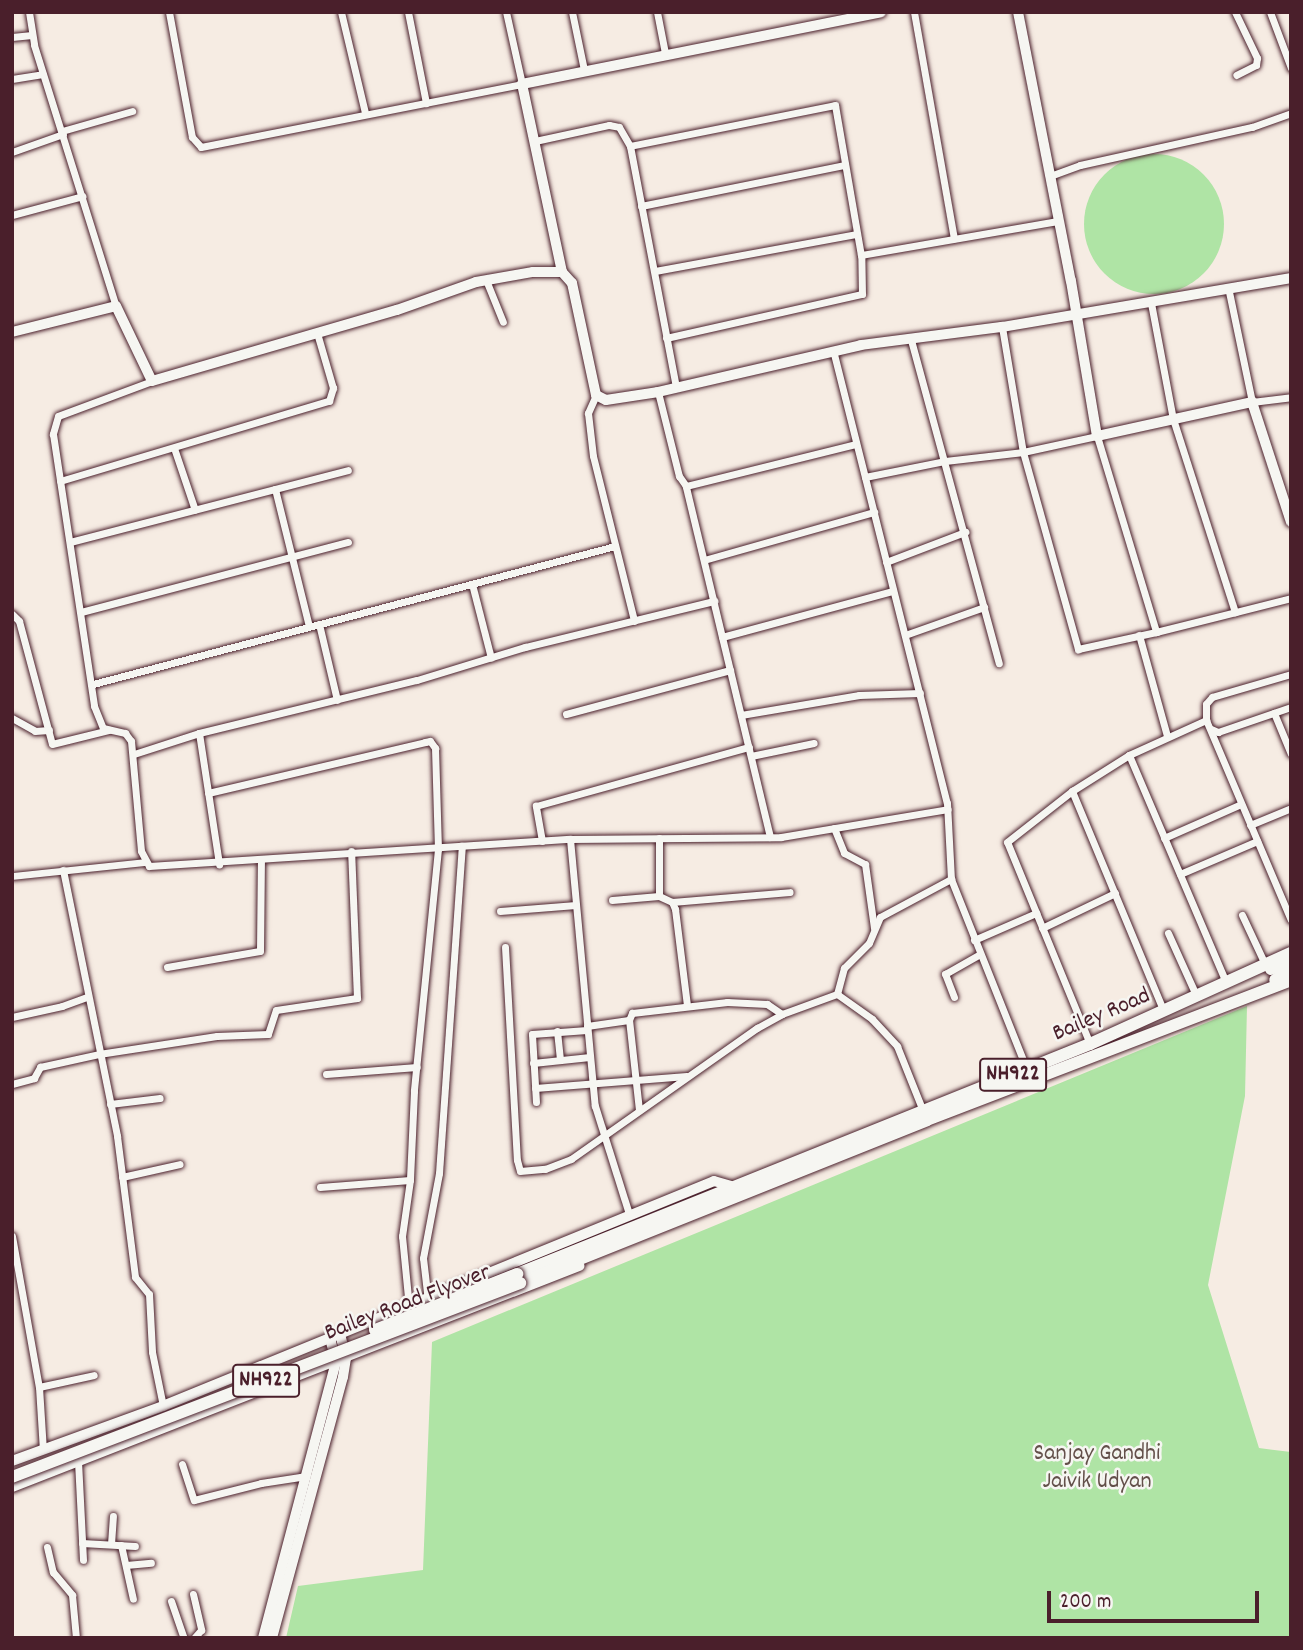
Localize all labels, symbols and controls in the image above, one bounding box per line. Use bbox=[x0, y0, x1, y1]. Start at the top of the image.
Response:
street label: Bailey Road bbox=[1049, 983, 1155, 1049]
road number: NH922 bbox=[978, 1056, 1048, 1094]
street label: Bailey Road Flyover bbox=[321, 1259, 495, 1349]
road number: NH922 bbox=[231, 1362, 301, 1400]
park label: Sanjay Gandhi Jaivik Udyan bbox=[1034, 1441, 1160, 1497]
scale bar bbox=[1051, 1576, 1263, 1620]
text: 200 m bbox=[1060, 1588, 1111, 1618]

